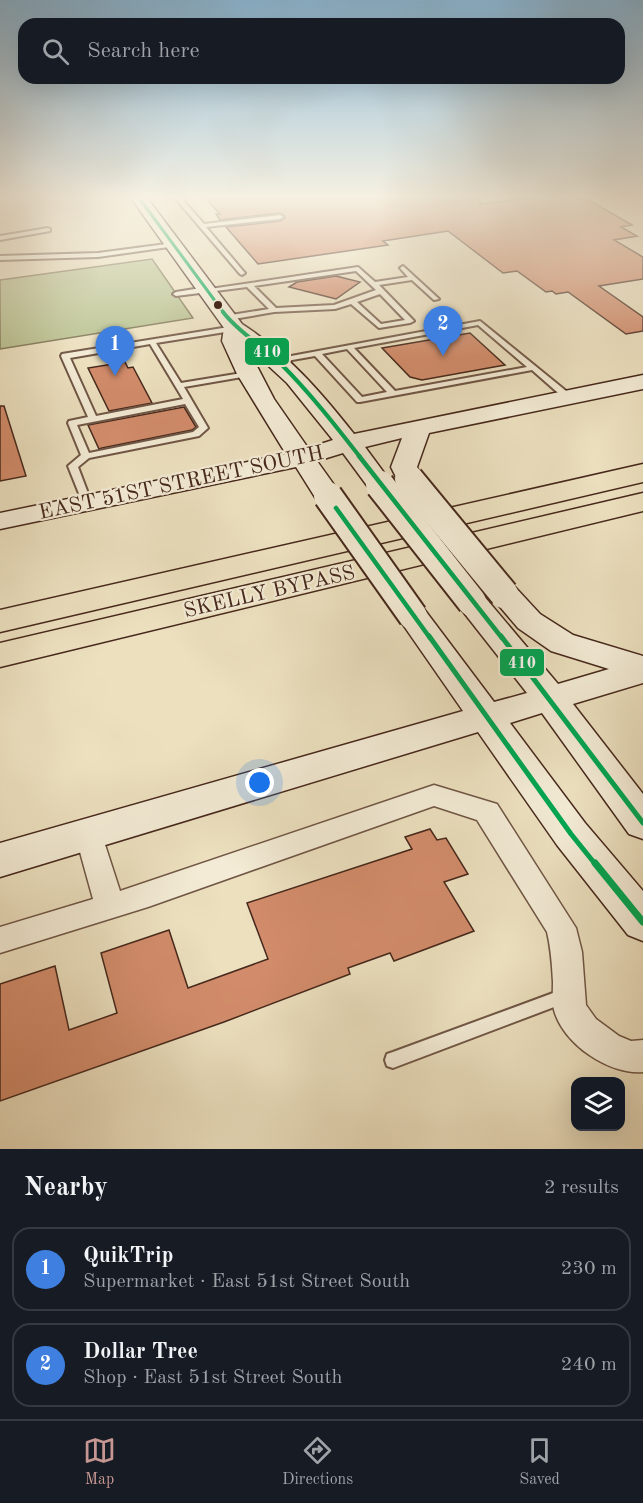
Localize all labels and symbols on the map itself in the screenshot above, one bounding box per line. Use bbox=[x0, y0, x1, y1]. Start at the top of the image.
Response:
unlabelled marker bbox=[212, 299, 224, 311]
pin: 2 bbox=[424, 306, 462, 356]
pin: 1 bbox=[96, 326, 134, 376]
line badge: 410 bbox=[244, 337, 290, 366]
text: 410 bbox=[253, 345, 281, 361]
street label: EAST 51ST STREET SOUTH bbox=[37, 443, 326, 524]
street label: SKELLY BYPASS bbox=[182, 563, 357, 622]
line badge: 410 bbox=[499, 648, 545, 677]
text: 410 bbox=[508, 656, 536, 672]
your location bbox=[245, 768, 274, 797]

